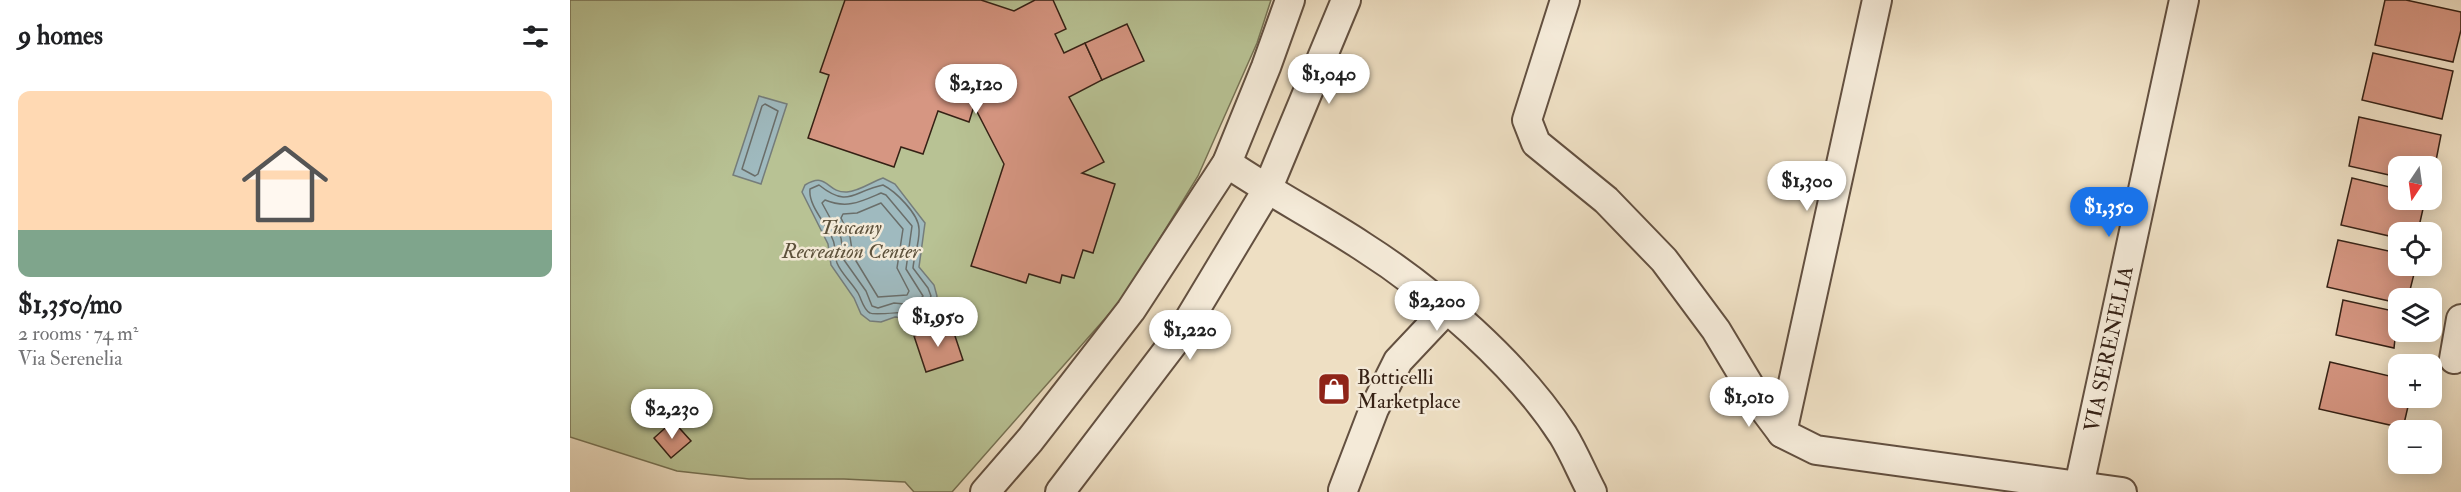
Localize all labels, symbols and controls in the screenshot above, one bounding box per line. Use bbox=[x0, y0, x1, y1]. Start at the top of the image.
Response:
text: 9 homes bbox=[18, 20, 103, 52]
icon: filters bbox=[519, 20, 552, 53]
pin: $1,040 bbox=[1280, 54, 1378, 105]
text: $1,040 bbox=[1302, 61, 1356, 86]
pin: $2,120 bbox=[927, 64, 1025, 115]
text: $2,120 bbox=[949, 71, 1003, 96]
icon: home bbox=[231, 130, 339, 238]
north arrow bbox=[2388, 156, 2442, 210]
map controls bbox=[2388, 156, 2442, 474]
pin: $1,300 bbox=[1758, 161, 1856, 212]
text: $1,300 bbox=[1781, 168, 1833, 193]
pin: $1,350 bbox=[2060, 187, 2158, 238]
text: $1,350 bbox=[2084, 194, 2134, 219]
park label: Tuscany Recreation Center bbox=[781, 214, 921, 265]
button: locate bbox=[2388, 222, 2442, 276]
street label: VIA SERENELIA bbox=[2078, 264, 2140, 434]
pin: $2,200 bbox=[1388, 281, 1486, 332]
text: $2,200 bbox=[1409, 288, 1465, 313]
button: layers bbox=[2388, 288, 2442, 342]
text: $1,350/mo bbox=[18, 289, 122, 321]
pin: $1,950 bbox=[889, 297, 987, 348]
text: $1,950 bbox=[912, 304, 964, 329]
pin: $1,220 bbox=[1141, 310, 1239, 361]
text: $1,220 bbox=[1163, 317, 1217, 342]
text: 2 rooms · 74 m² bbox=[18, 321, 139, 346]
text: Via Serenelia bbox=[18, 346, 122, 371]
button: + bbox=[2388, 354, 2442, 408]
place label: Botticelli Marketplace bbox=[1357, 364, 1461, 415]
shop icon: Botticelli Marketplace bbox=[1316, 371, 1352, 407]
pin: $1,010 bbox=[1700, 377, 1798, 428]
text: $1,010 bbox=[1724, 384, 1774, 409]
pin: $2,230 bbox=[623, 389, 721, 440]
text: $2,230 bbox=[645, 396, 699, 421]
button: − bbox=[2388, 420, 2442, 474]

